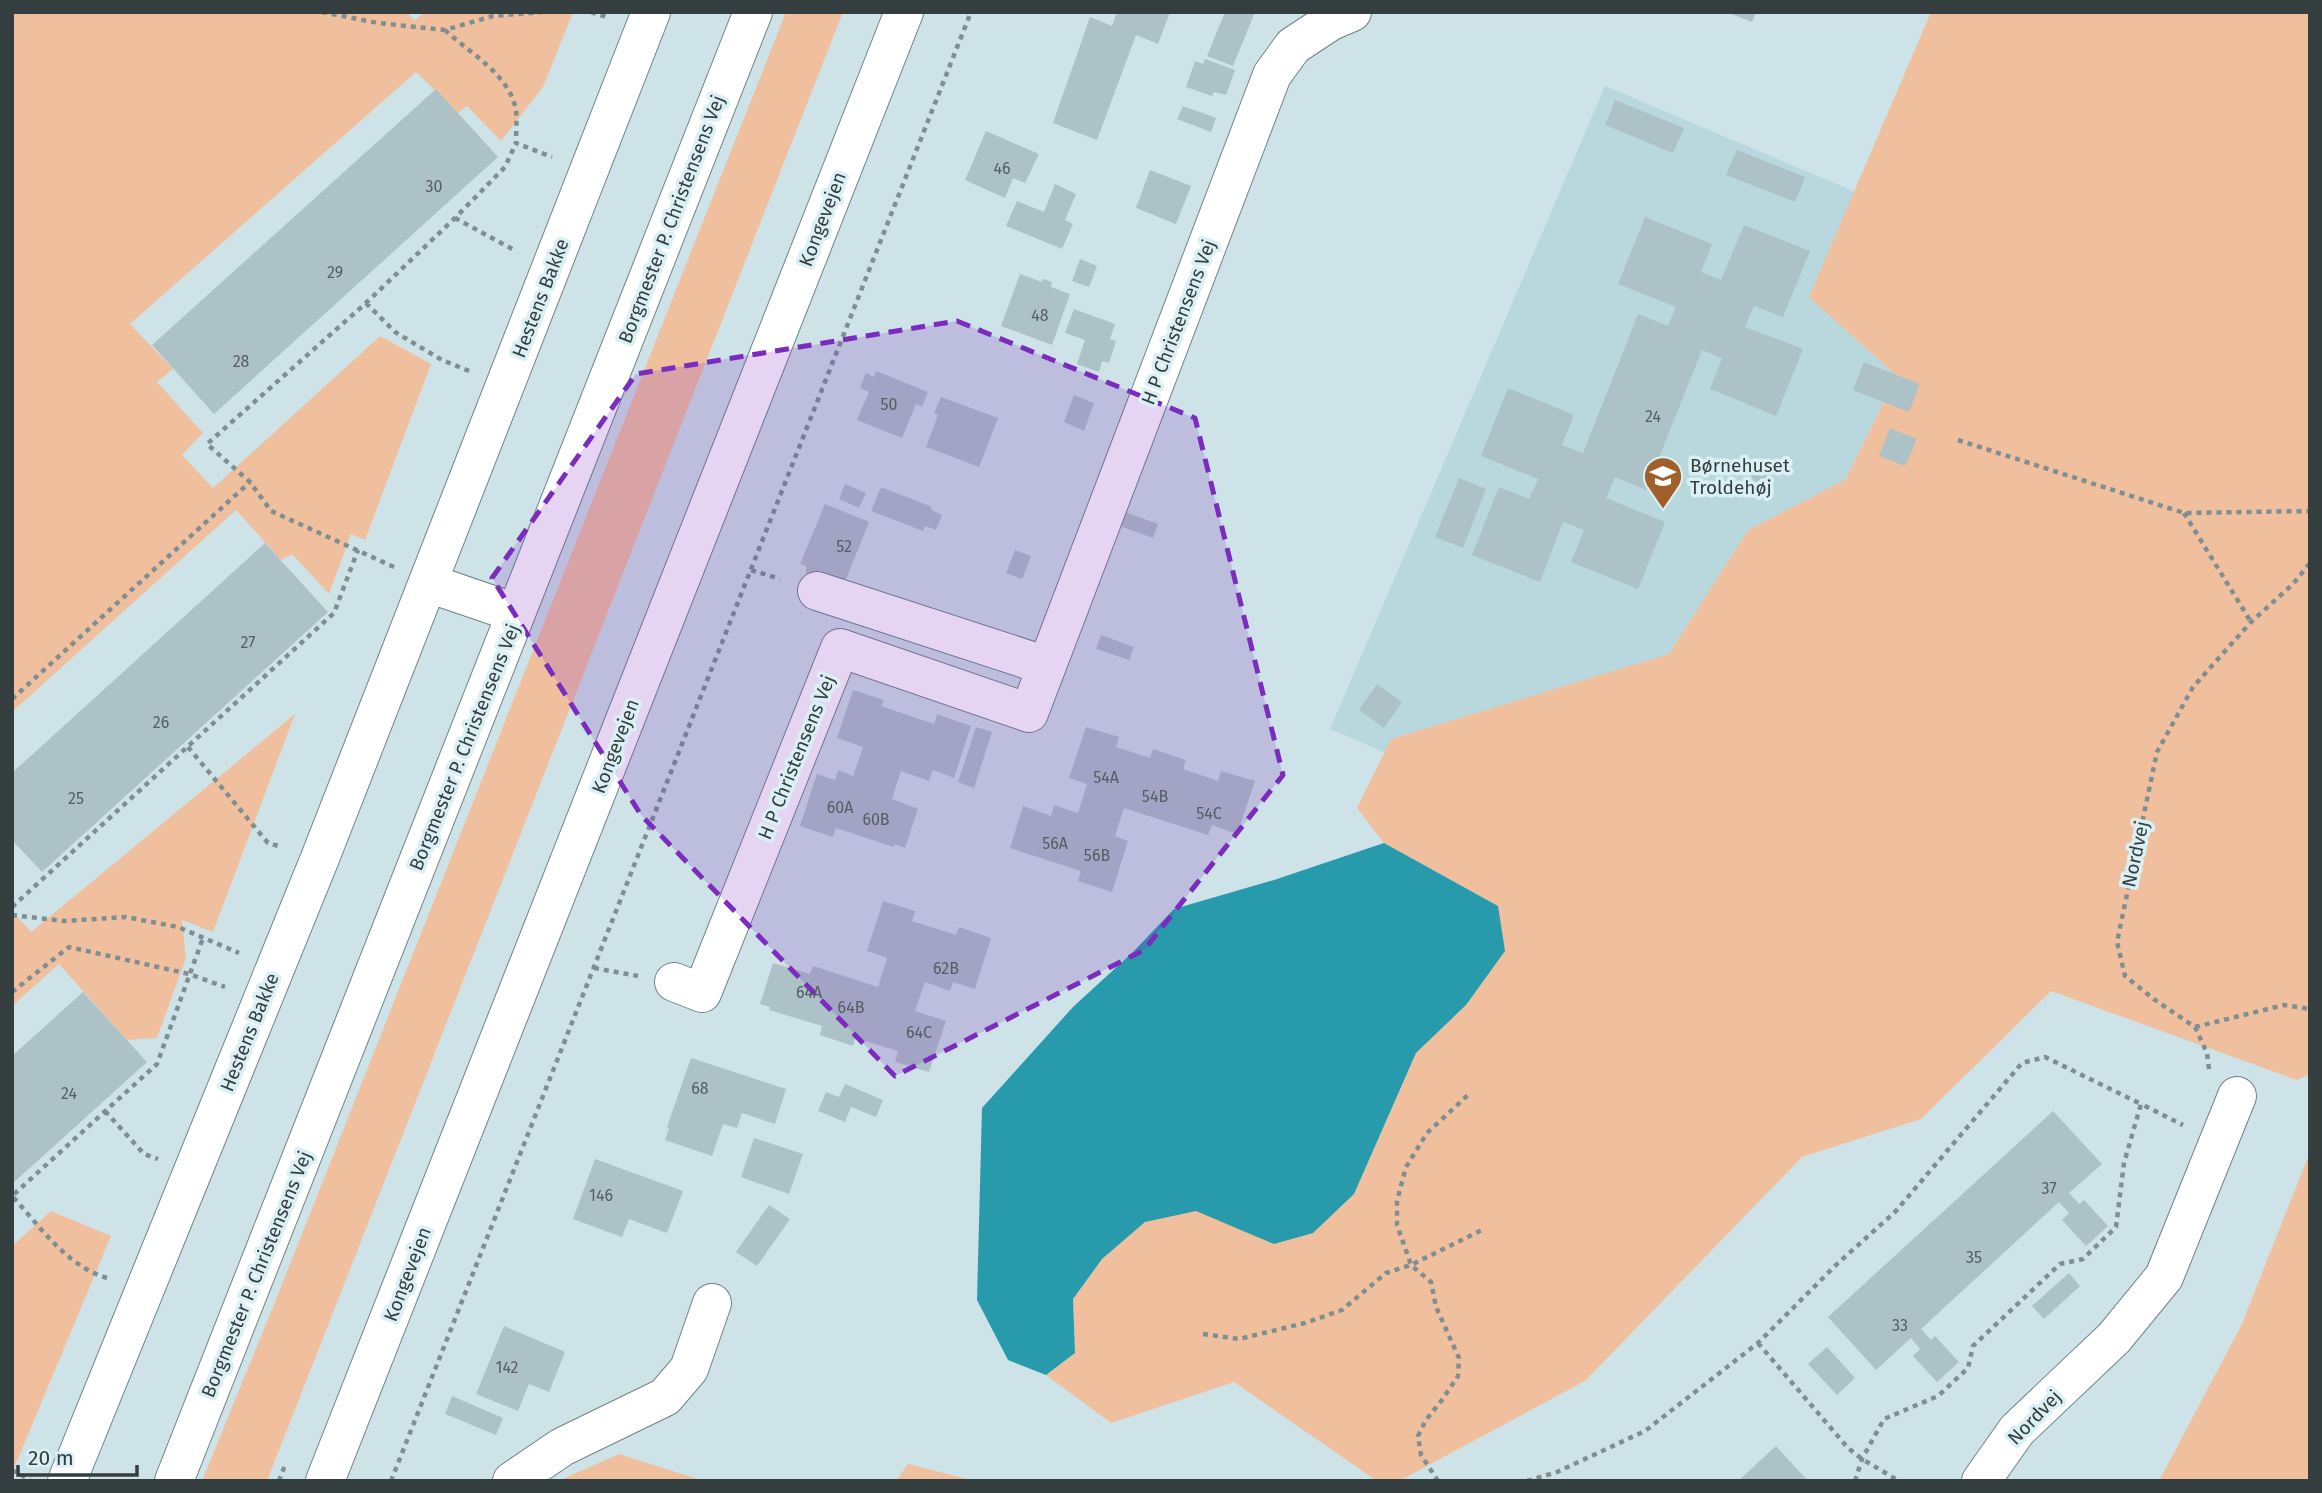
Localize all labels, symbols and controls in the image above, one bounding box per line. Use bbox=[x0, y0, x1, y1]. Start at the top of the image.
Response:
street label: Borgmester P. Christensens Vej bbox=[613, 92, 730, 347]
house number: 46 bbox=[993, 159, 1011, 178]
street label: Kongevejen bbox=[794, 169, 851, 270]
house number: 30 bbox=[426, 177, 443, 196]
street label: Hestens Bakke bbox=[507, 235, 574, 361]
street label: H P Christensens Vej bbox=[1136, 236, 1221, 408]
house number: 29 bbox=[327, 263, 343, 282]
house number: 48 bbox=[1031, 306, 1049, 325]
house number: 28 bbox=[233, 352, 250, 371]
house number: 50 bbox=[881, 395, 898, 414]
house number: 24 bbox=[1645, 407, 1661, 426]
place label: Børnehuset Troldehøj bbox=[1690, 454, 1790, 499]
school or university icon: Børnehuset Troldehøj bbox=[1642, 455, 1684, 510]
house number: 52 bbox=[836, 537, 852, 556]
street label: Borgmester P. Christensens Vej bbox=[404, 620, 525, 874]
house number: 27 bbox=[241, 633, 255, 652]
street label: H P Christensens Vej bbox=[753, 672, 840, 843]
street label: Kongevejen bbox=[587, 696, 644, 797]
house number: 26 bbox=[153, 713, 169, 732]
house number: 54A bbox=[1093, 768, 1120, 787]
house number: 54B bbox=[1142, 787, 1168, 806]
house number: 25 bbox=[68, 789, 84, 808]
house number: 60A bbox=[827, 798, 854, 817]
house number: 54C bbox=[1196, 804, 1222, 823]
house number: 60B bbox=[862, 810, 890, 829]
street label: Nordvej bbox=[2117, 819, 2154, 889]
house number: 56A bbox=[1042, 834, 1069, 853]
house number: 56B bbox=[1084, 846, 1110, 865]
house number: 62B bbox=[933, 959, 959, 978]
street label: Hestens Bakke bbox=[215, 970, 284, 1095]
house number: 64A bbox=[796, 983, 823, 1002]
house number: 64B bbox=[838, 998, 865, 1017]
house number: 64C bbox=[906, 1023, 932, 1042]
house number: 68 bbox=[691, 1079, 709, 1098]
house number: 24 bbox=[61, 1084, 77, 1103]
street label: Borgmester P. Christensens Vej bbox=[196, 1147, 317, 1401]
house number: 37 bbox=[2041, 1179, 2057, 1198]
house number: 146 bbox=[589, 1186, 613, 1205]
street label: Kongevejen bbox=[379, 1224, 436, 1325]
house number: 35 bbox=[1966, 1248, 1982, 1267]
house number: 33 bbox=[1892, 1316, 1908, 1335]
house number: 142 bbox=[495, 1358, 519, 1377]
street label: Nordvej bbox=[2003, 1385, 2066, 1449]
scale bar bbox=[18, 1434, 136, 1478]
text: 20 m bbox=[28, 1445, 74, 1471]

